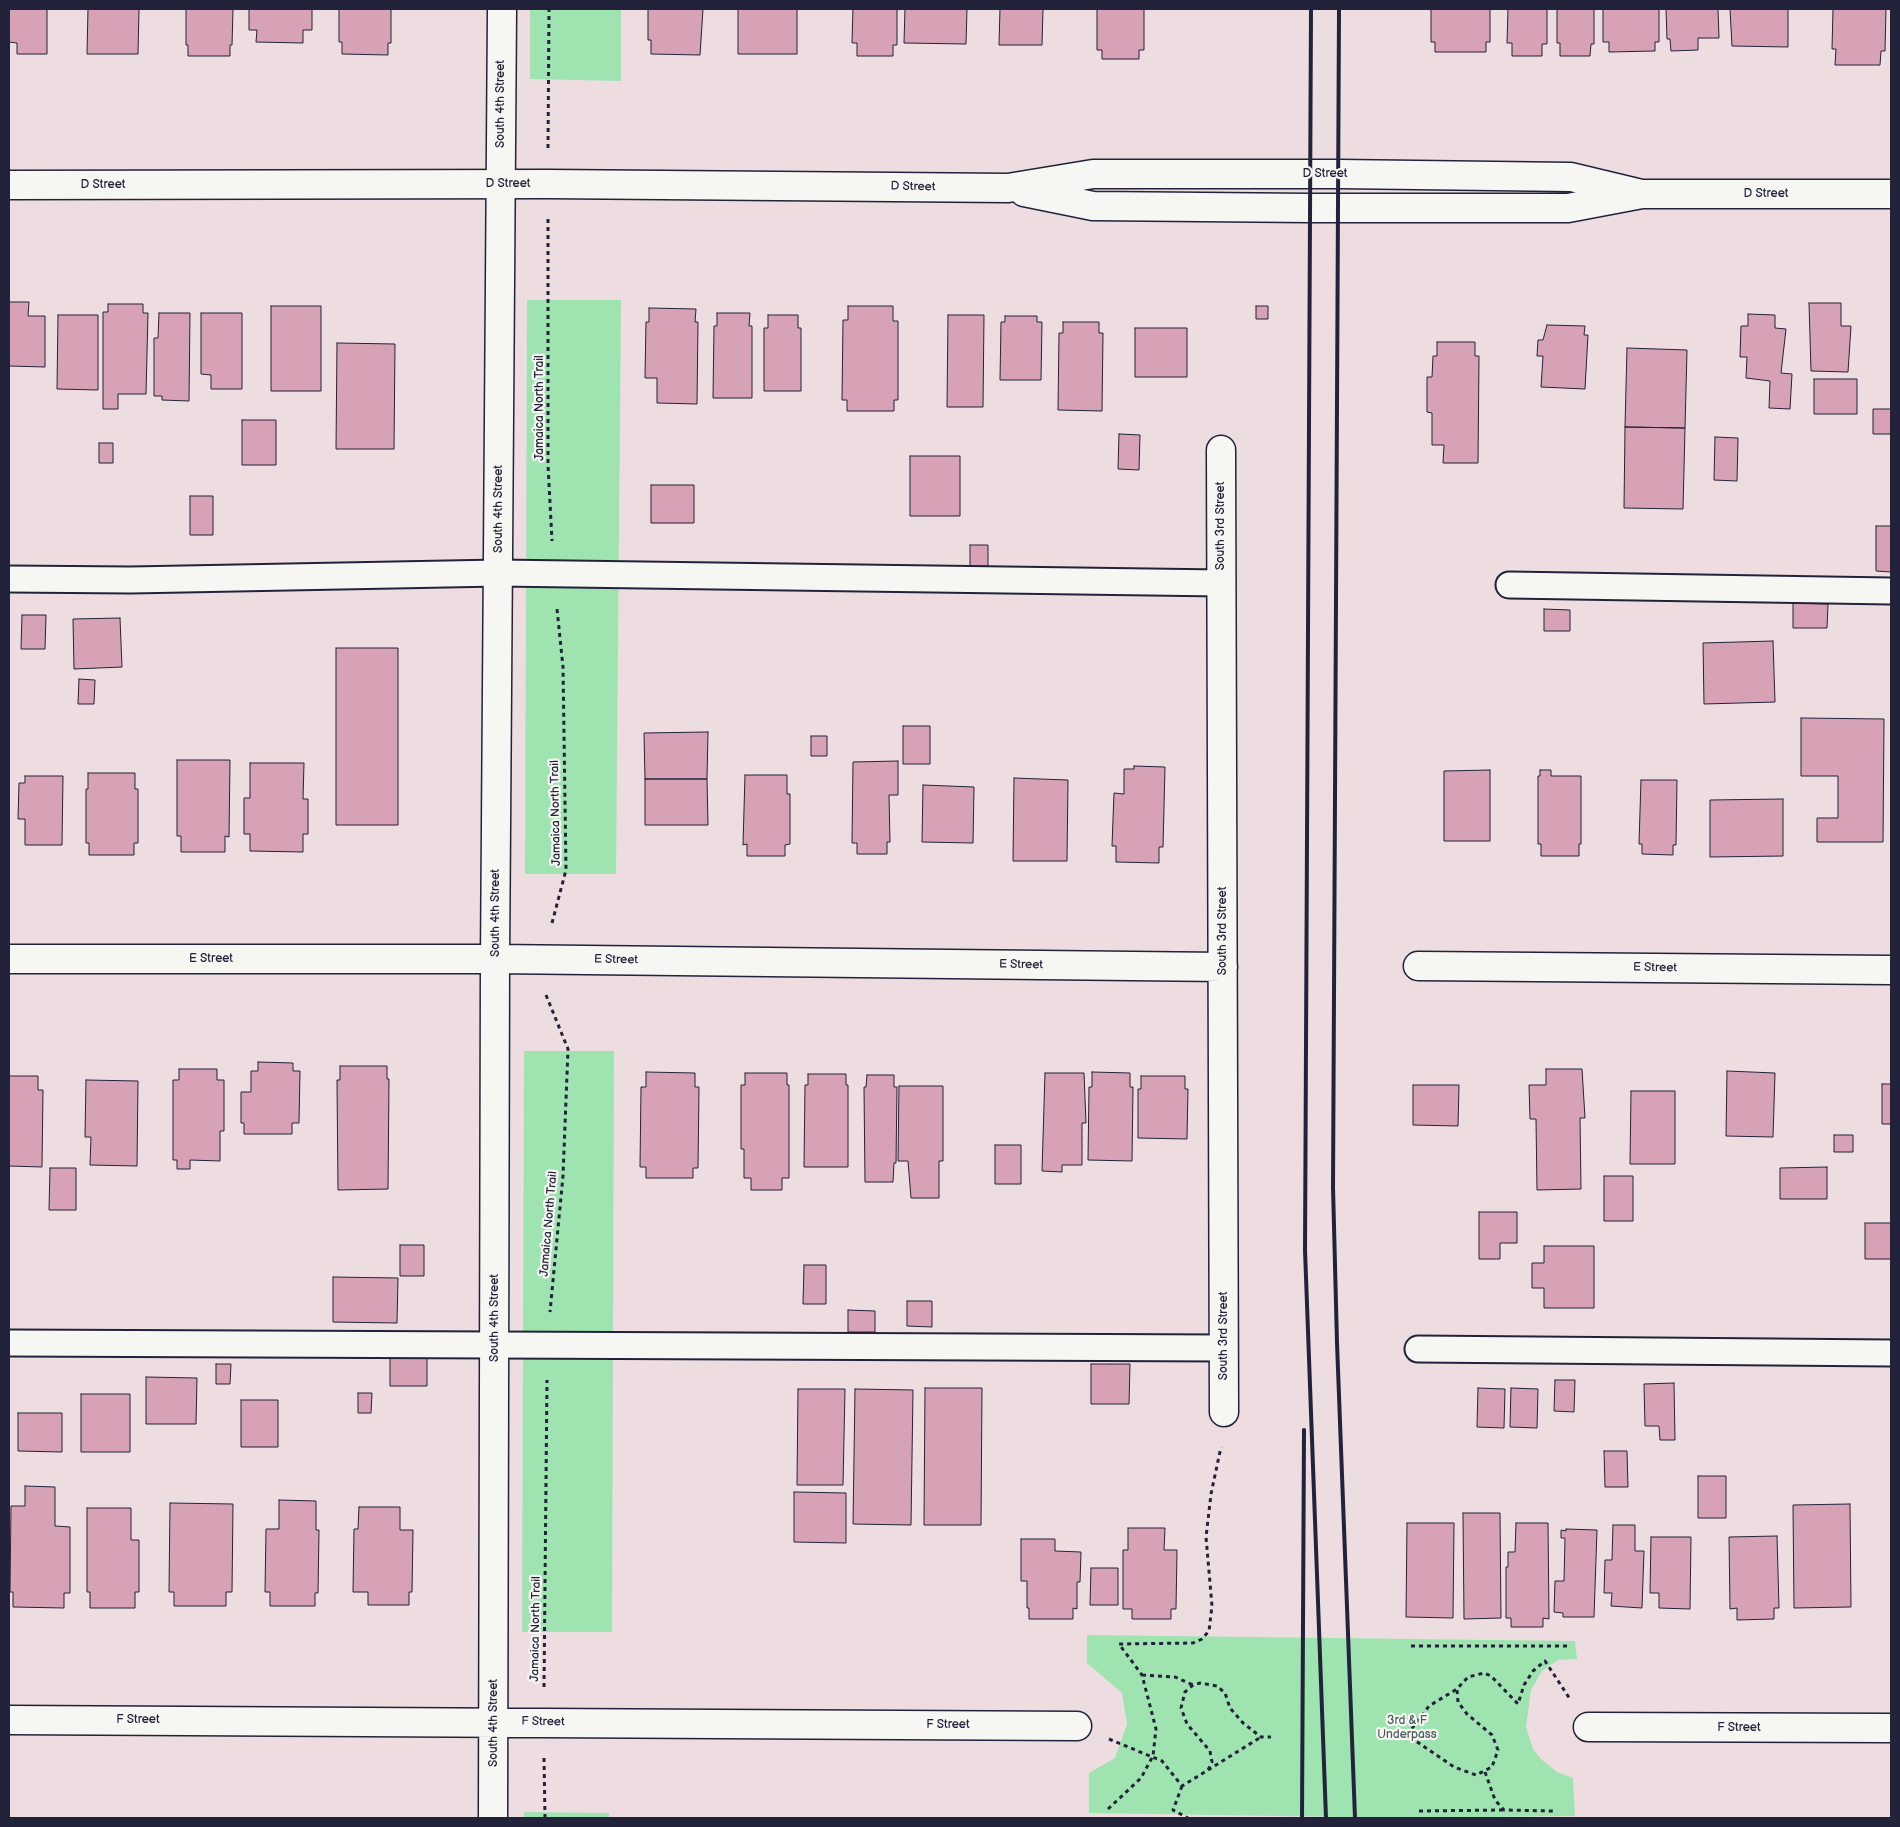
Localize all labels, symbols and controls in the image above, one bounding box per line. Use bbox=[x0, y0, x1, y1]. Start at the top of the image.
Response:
street label: South 4th Street bbox=[494, 60, 508, 148]
street label: D Street bbox=[1303, 167, 1347, 181]
street label: D Street bbox=[486, 177, 530, 191]
street label: D Street bbox=[81, 178, 125, 192]
street label: D Street bbox=[890, 179, 936, 195]
street label: D Street bbox=[1744, 187, 1788, 201]
street label: Jamaica North Trail bbox=[533, 355, 547, 461]
street label: South 4th Street bbox=[492, 465, 506, 553]
street label: South 3rd Street bbox=[1214, 482, 1228, 570]
street label: Jamaica North Trail bbox=[548, 760, 564, 866]
street label: South 4th Street bbox=[489, 869, 503, 957]
street label: South 3rd Street bbox=[1216, 887, 1230, 975]
street label: E Street bbox=[189, 952, 233, 966]
street label: E Street bbox=[594, 952, 638, 968]
street label: E Street bbox=[999, 957, 1043, 973]
street label: E Street bbox=[1633, 960, 1677, 976]
street label: Jamaica North Trail bbox=[537, 1171, 561, 1277]
street label: South 4th Street bbox=[488, 1274, 502, 1362]
street label: South 3rd Street bbox=[1217, 1292, 1231, 1380]
street label: Jamaica North Trail bbox=[528, 1576, 544, 1682]
street label: South 4th Street bbox=[487, 1679, 501, 1767]
street label: F Street bbox=[116, 1713, 160, 1727]
street label: F Street bbox=[521, 1714, 565, 1730]
park label: 3rd & F Underpass bbox=[1377, 1714, 1437, 1742]
street label: F Street bbox=[926, 1718, 970, 1732]
street label: F Street bbox=[1717, 1721, 1761, 1735]

